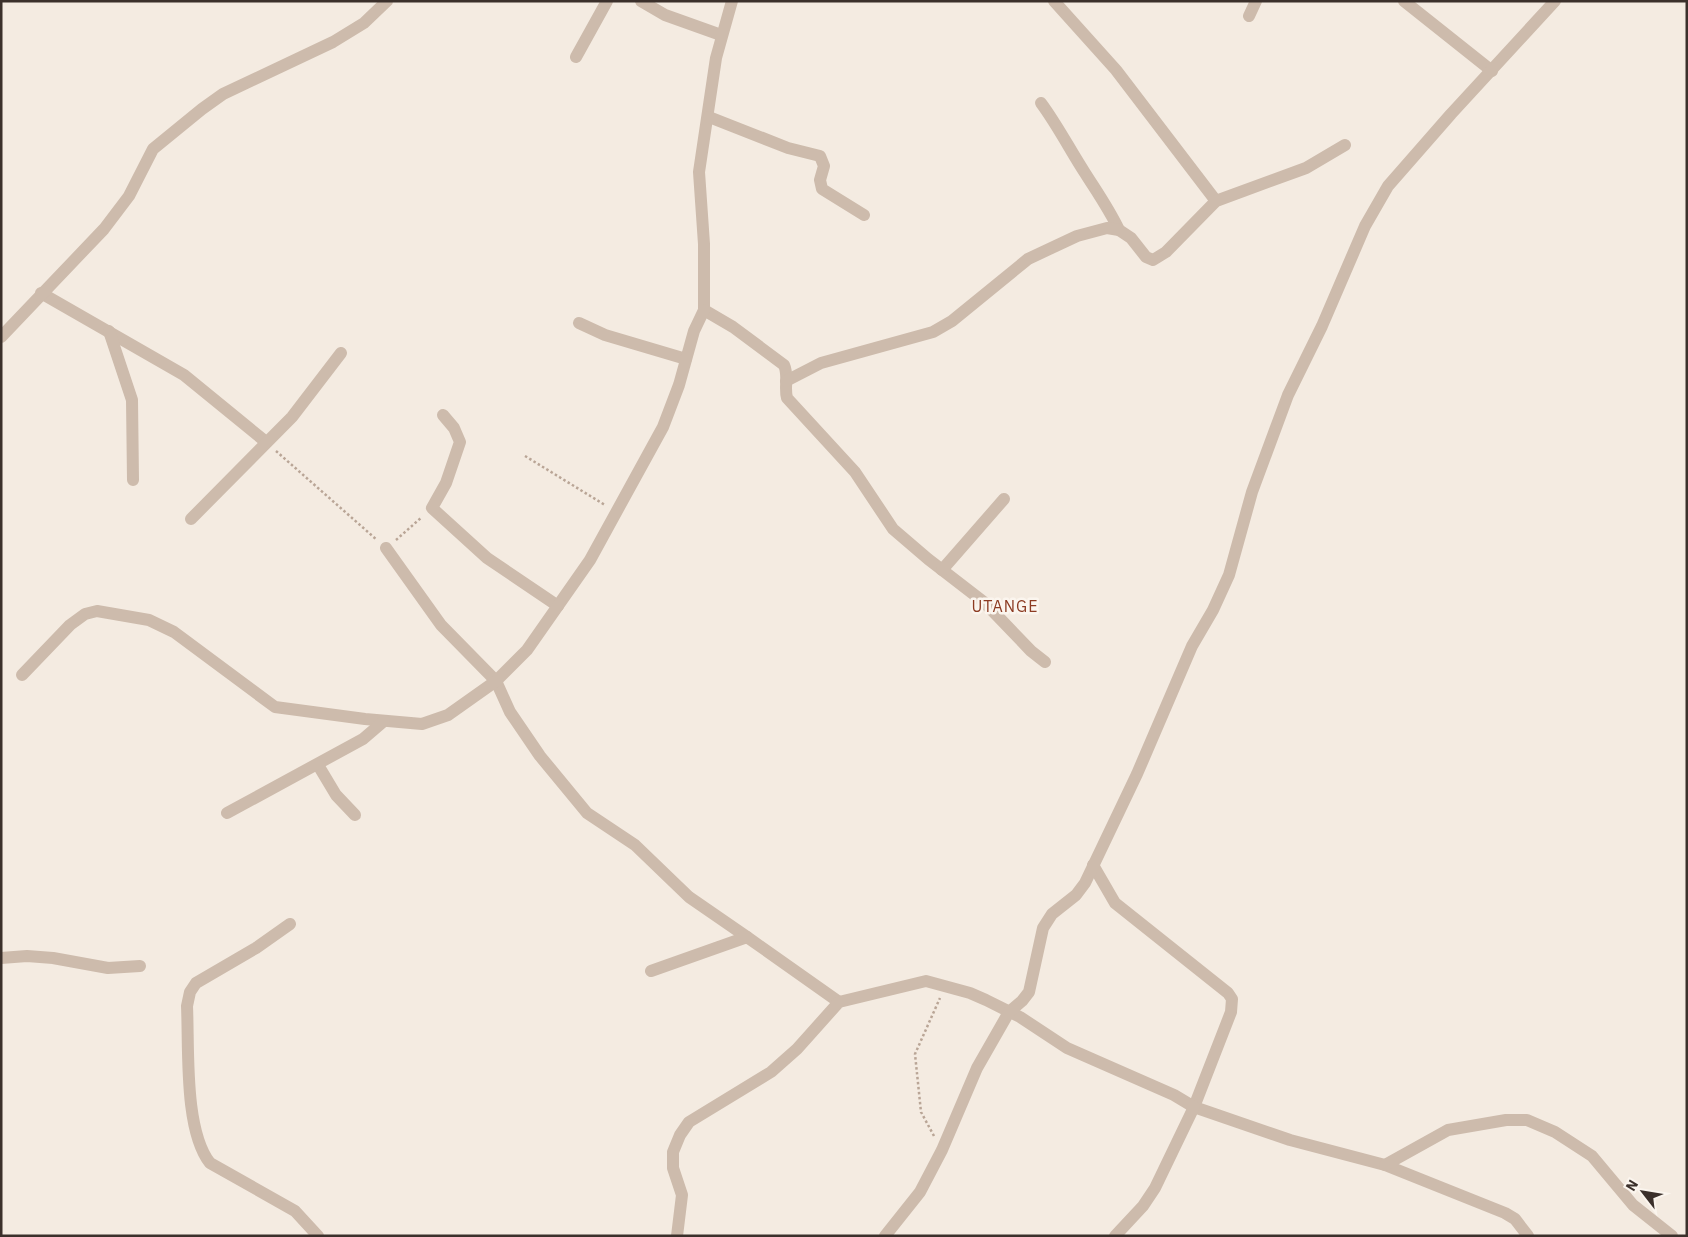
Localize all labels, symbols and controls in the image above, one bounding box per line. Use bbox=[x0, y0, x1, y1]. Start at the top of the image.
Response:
district label: UTANGE bbox=[972, 596, 1038, 616]
north arrow bbox=[1618, 1167, 1668, 1217]
text: N bbox=[1622, 1176, 1642, 1194]

